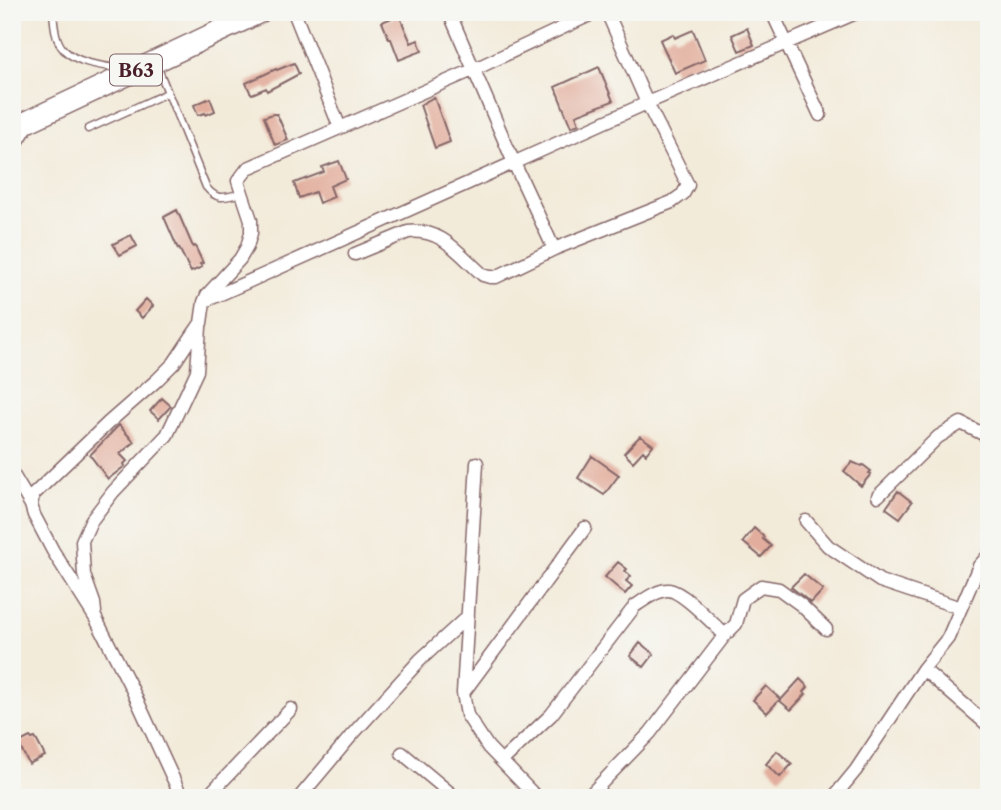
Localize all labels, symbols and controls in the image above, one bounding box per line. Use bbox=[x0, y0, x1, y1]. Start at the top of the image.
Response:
road number: B63 bbox=[110, 54, 162, 86]

